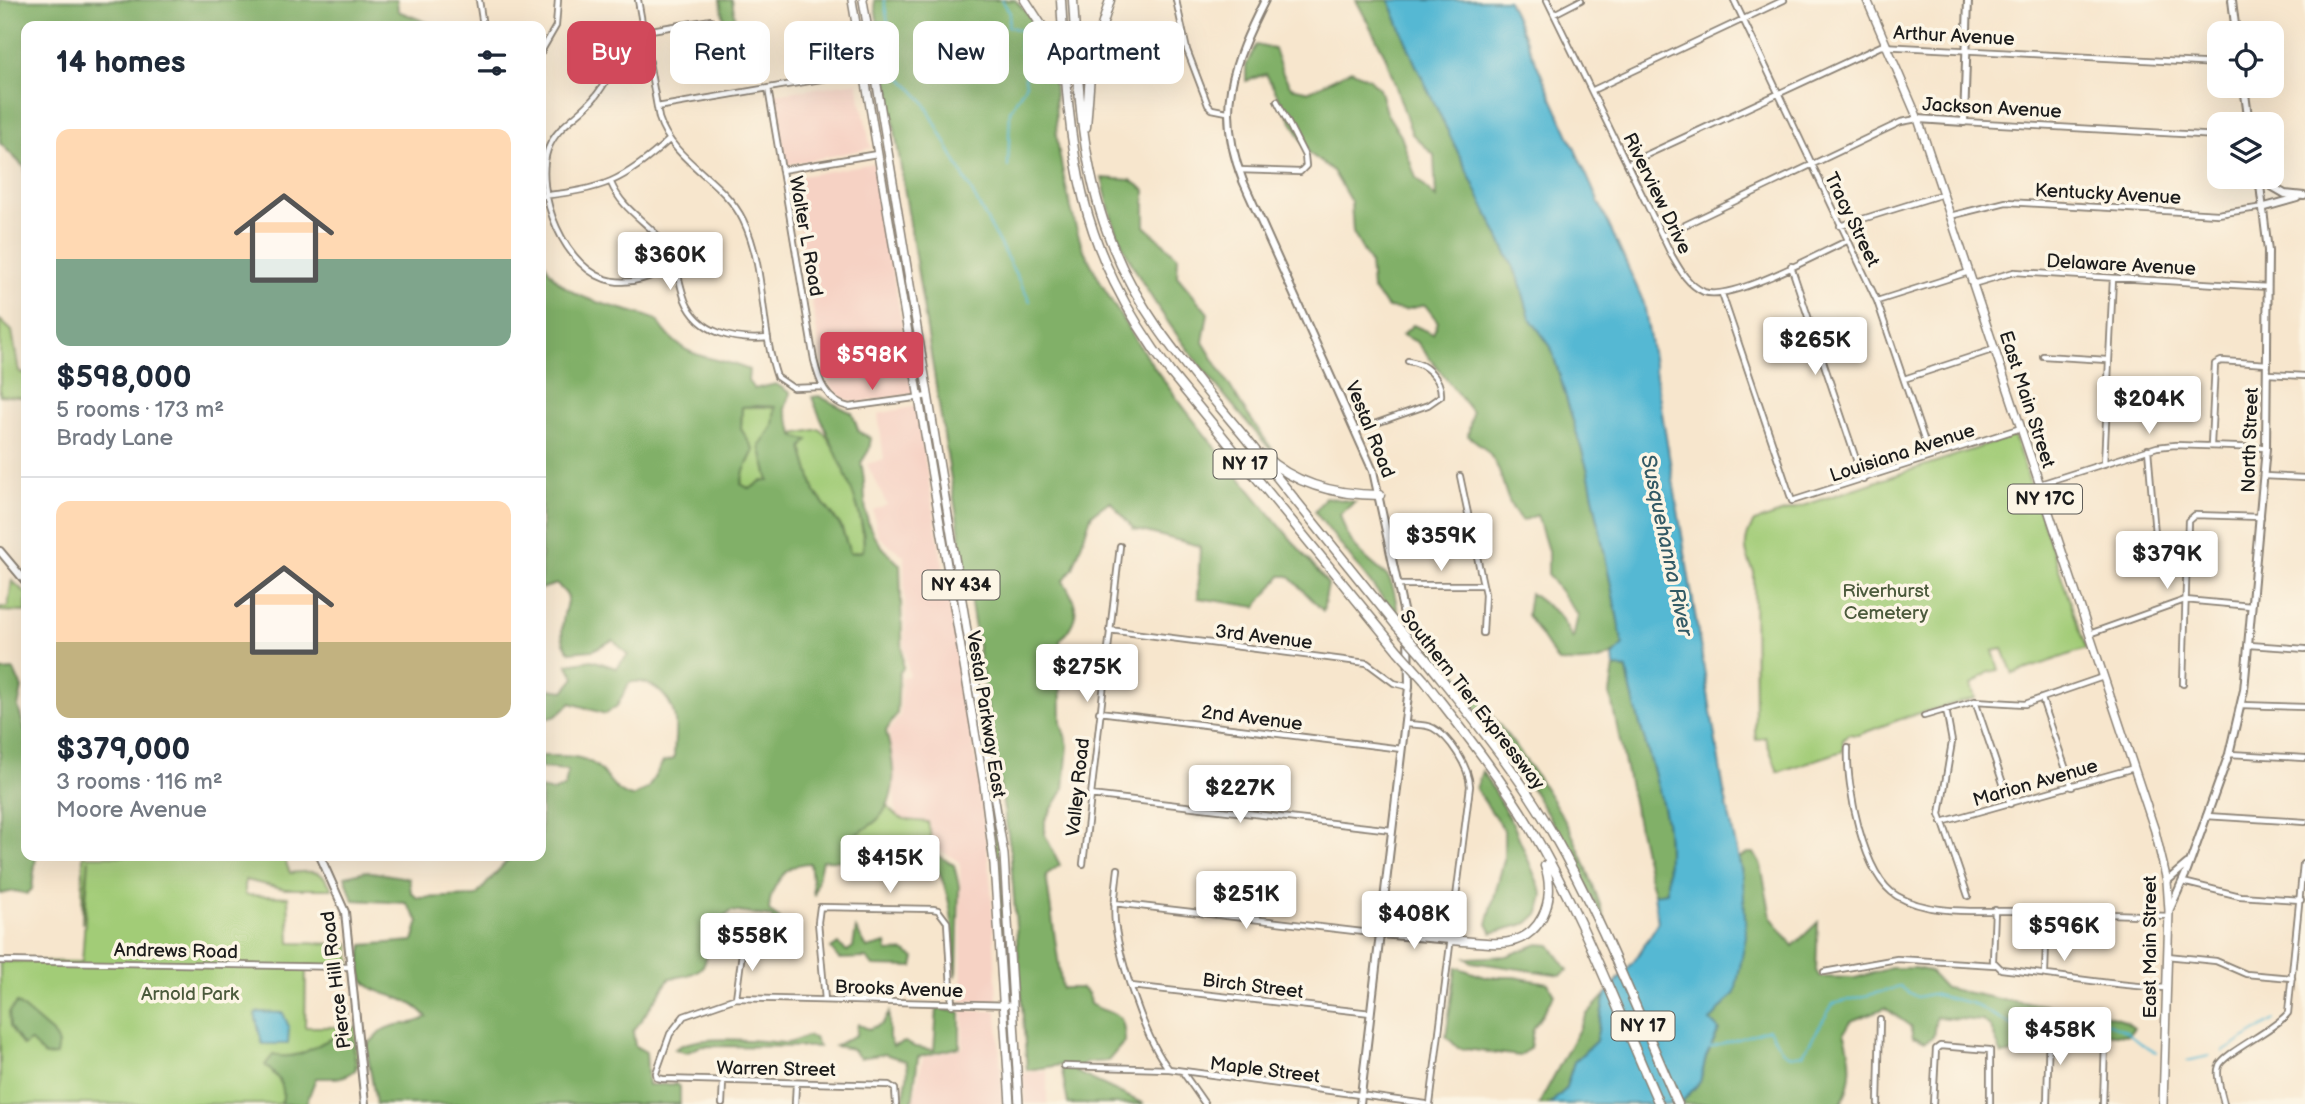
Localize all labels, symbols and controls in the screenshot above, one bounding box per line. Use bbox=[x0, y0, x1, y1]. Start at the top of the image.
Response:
chip: Buy bbox=[567, 21, 656, 84]
chip: Rent bbox=[670, 21, 770, 84]
chip: Filters bbox=[784, 21, 899, 84]
chip: New bbox=[913, 21, 1009, 84]
chip: Apartment bbox=[1023, 21, 1184, 84]
map controls bbox=[2207, 21, 2284, 189]
button: locate bbox=[2207, 21, 2284, 98]
street label: Arthur Avenue bbox=[1893, 22, 2015, 51]
icon: filters bbox=[473, 44, 511, 82]
text: 14 homes bbox=[56, 45, 185, 81]
street label: Jackson Avenue bbox=[1922, 93, 2062, 124]
button: layers bbox=[2207, 112, 2284, 189]
street label: Riverview Drive bbox=[1617, 129, 1696, 258]
street label: Tracy Street bbox=[1819, 169, 1884, 271]
street label: Walter L Road bbox=[784, 174, 827, 298]
icon: home bbox=[221, 175, 347, 301]
street label: Kentucky Avenue bbox=[2034, 179, 2182, 210]
pin: $360K bbox=[621, 232, 719, 292]
text: $360K bbox=[634, 241, 706, 269]
street label: Delaware Avenue bbox=[2046, 250, 2196, 281]
pin: $265K bbox=[1766, 318, 1864, 377]
text: $265K bbox=[1779, 326, 1851, 354]
street label: East Main Street bbox=[1994, 328, 2060, 471]
pin: $598K bbox=[823, 332, 921, 392]
text: $598K bbox=[836, 341, 908, 369]
text: $598,000 bbox=[56, 360, 191, 396]
pin: $204K bbox=[2100, 376, 2198, 436]
street label: Vestal Road bbox=[1340, 378, 1399, 481]
text: $204K bbox=[2113, 385, 2185, 413]
street label: North Street bbox=[2237, 387, 2264, 493]
text: 5 rooms · 173 m² bbox=[56, 396, 224, 424]
street label: Louisiana Avenue bbox=[1827, 419, 1978, 488]
text: Brady Lane bbox=[56, 424, 173, 452]
road number: NY 17 bbox=[1214, 450, 1276, 478]
water label: Susquehanna River bbox=[1635, 452, 1698, 640]
road number: NY 17C bbox=[2008, 485, 2082, 514]
pin: $359K bbox=[1392, 514, 1490, 573]
text: $359K bbox=[1406, 522, 1476, 550]
pin: $379K bbox=[2118, 532, 2216, 591]
text: $379K bbox=[2132, 540, 2202, 568]
icon: home bbox=[221, 547, 347, 673]
road number: NY 434 bbox=[922, 570, 1000, 600]
park label: Riverhurst Cemetery bbox=[1842, 580, 1930, 625]
street label: Southern Tier Expressway bbox=[1395, 605, 1549, 795]
street label: 3rd Avenue bbox=[1214, 620, 1314, 655]
street label: Vestal Parkway East bbox=[961, 629, 1010, 800]
pin: $275K bbox=[1038, 644, 1136, 704]
text: $275K bbox=[1052, 653, 1122, 681]
street label: 2nd Avenue bbox=[1200, 701, 1304, 736]
text: $379,000 bbox=[56, 732, 190, 768]
street label: Valley Road bbox=[1062, 737, 1095, 838]
street label: Marion Avenue bbox=[1970, 755, 2101, 812]
pin: $227K bbox=[1191, 766, 1289, 825]
text: 3 rooms · 116 m² bbox=[56, 768, 223, 796]
text: $227K bbox=[1205, 774, 1275, 802]
text: Moore Avenue bbox=[56, 796, 207, 824]
pin: $415K bbox=[841, 836, 939, 895]
text: $415K bbox=[857, 844, 923, 872]
pin: $251K bbox=[1197, 872, 1295, 931]
street label: East Main Street bbox=[2139, 875, 2162, 1018]
text: $251K bbox=[1212, 880, 1280, 908]
pin: $408K bbox=[1365, 892, 1463, 951]
text: $408K bbox=[1378, 900, 1450, 928]
pin: $596K bbox=[2015, 904, 2113, 963]
street label: Pierce Hill Road bbox=[317, 910, 356, 1050]
text: $596K bbox=[2028, 912, 2100, 940]
pin: $558K bbox=[703, 914, 801, 973]
text: $558K bbox=[716, 922, 788, 950]
street label: Andrews Road bbox=[114, 939, 238, 964]
street label: Birch Street bbox=[1201, 969, 1305, 1004]
street label: Brooks Avenue bbox=[834, 976, 964, 1003]
park label: Arnold Park bbox=[141, 983, 240, 1006]
pin: $458K bbox=[2011, 1007, 2109, 1067]
road number: NY 17 bbox=[1612, 1012, 1674, 1041]
text: $458K bbox=[2024, 1016, 2096, 1044]
street label: Maple Street bbox=[1209, 1052, 1321, 1089]
street label: Warren Street bbox=[716, 1057, 836, 1082]

